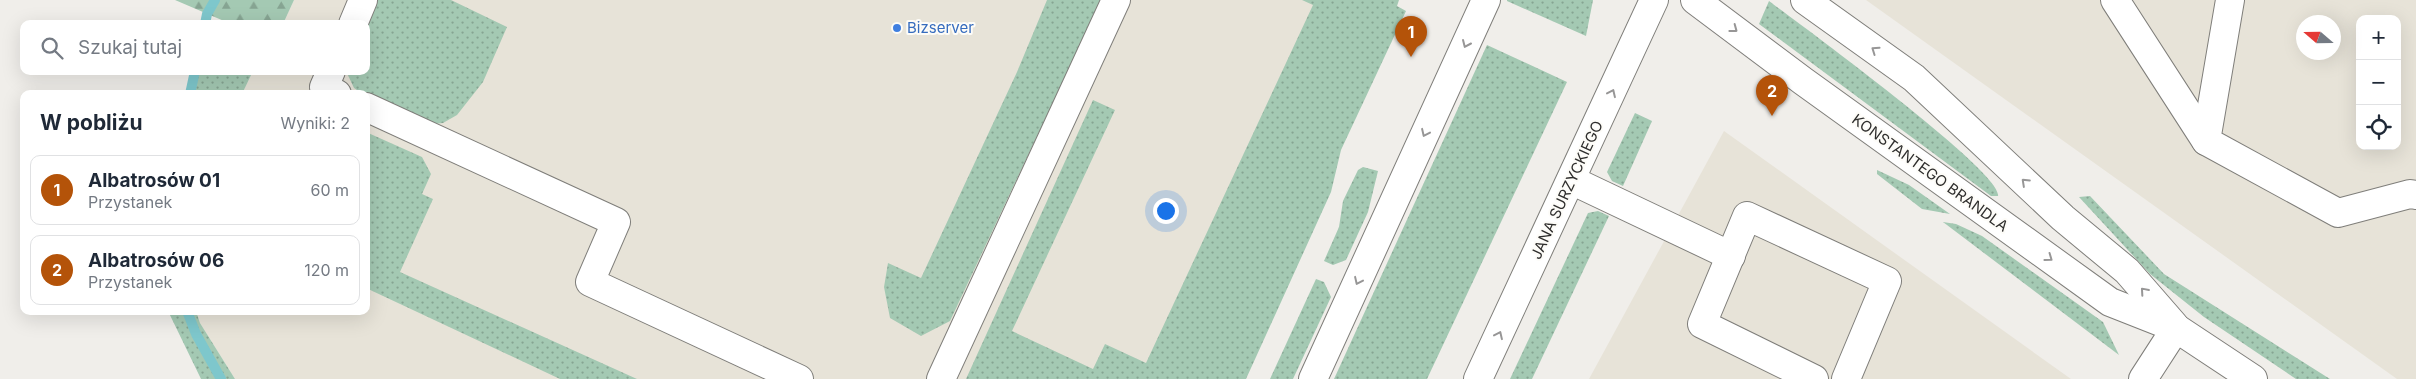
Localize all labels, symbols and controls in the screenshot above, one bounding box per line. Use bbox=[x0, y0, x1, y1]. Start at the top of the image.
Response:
north arrow bbox=[2296, 15, 2341, 60]
map controls bbox=[2356, 15, 2401, 150]
button: + bbox=[2356, 15, 2401, 60]
pin: 1 bbox=[1395, 16, 1427, 57]
place label: Bizserver bbox=[907, 18, 974, 37]
search box bbox=[20, 20, 370, 75]
marker: Bizserver bbox=[891, 22, 903, 34]
one-way arrow bbox=[1728, 23, 1738, 32]
icon: search bbox=[38, 34, 66, 62]
text: Szukaj tutaj bbox=[78, 36, 182, 59]
one-way arrow bbox=[1461, 39, 1472, 48]
one-way arrow bbox=[1871, 47, 1881, 56]
button: − bbox=[2356, 60, 2401, 105]
pin: 2 bbox=[1756, 75, 1788, 116]
one-way arrow bbox=[1606, 89, 1616, 98]
button: locate bbox=[2356, 105, 2401, 150]
text: W pobliżu bbox=[40, 110, 143, 135]
street label: KONSTANTEGO BRANDLA bbox=[1849, 110, 2012, 236]
text: Wyniki: 2 bbox=[280, 113, 350, 133]
street label: JANA SURZYCKIEGO bbox=[1526, 117, 1607, 262]
one-way arrow bbox=[1421, 128, 1432, 137]
text: Albatrosów 01 bbox=[88, 169, 220, 192]
one-way arrow bbox=[2021, 179, 2030, 188]
text: 1 bbox=[54, 180, 60, 200]
text: 60 m bbox=[310, 180, 349, 200]
text: Przystanek bbox=[88, 192, 172, 212]
your location bbox=[1153, 198, 1179, 224]
text: Albatrosów 06 bbox=[88, 249, 224, 272]
one-way arrow bbox=[2043, 253, 2052, 261]
text: 2 bbox=[52, 260, 62, 280]
text: 120 m bbox=[304, 260, 349, 280]
text: Przystanek bbox=[88, 272, 172, 292]
one-way arrow bbox=[1353, 276, 1364, 285]
one-way arrow bbox=[2141, 288, 2150, 297]
one-way arrow bbox=[1493, 331, 1503, 340]

